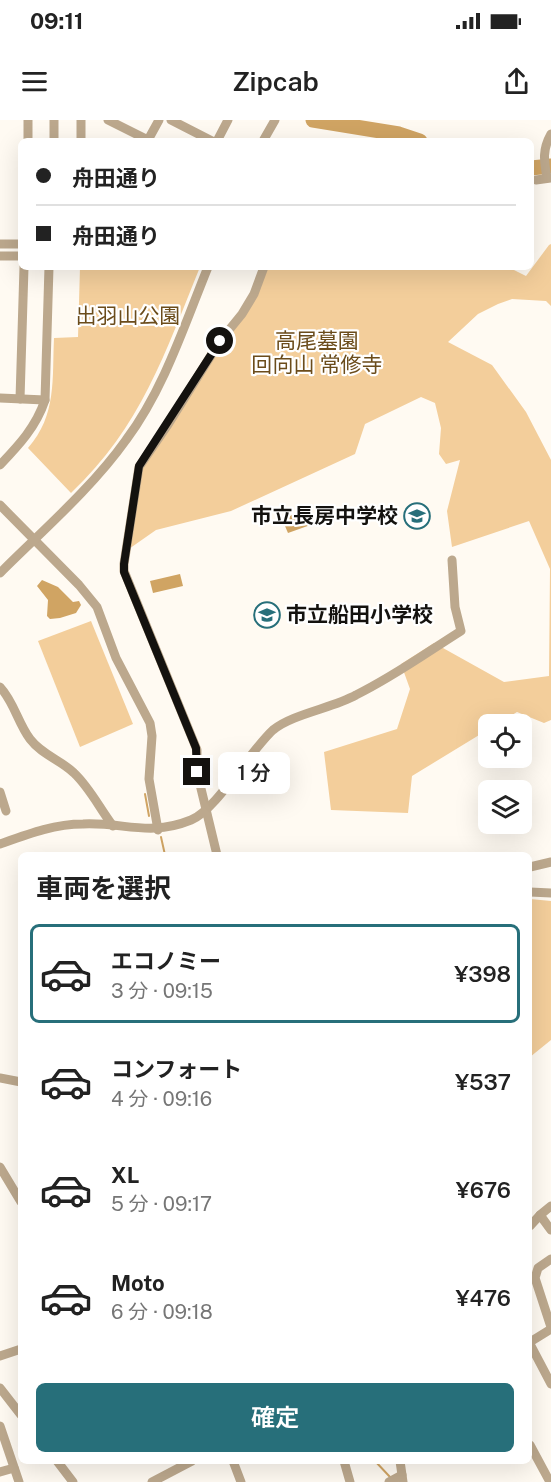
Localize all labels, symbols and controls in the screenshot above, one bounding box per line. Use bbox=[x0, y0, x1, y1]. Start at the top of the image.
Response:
text: 09:11 bbox=[30, 8, 83, 34]
icon: menu bbox=[18, 65, 51, 98]
text: Zipcab bbox=[232, 65, 319, 97]
icon: share bbox=[500, 65, 533, 98]
text: 舟田通り bbox=[72, 165, 160, 191]
text: 舟田通り bbox=[72, 223, 160, 249]
park label: 出羽山公園 bbox=[76, 303, 181, 328]
route start bbox=[206, 327, 233, 354]
park label: 高尾墓園 回向山 常修寺 bbox=[251, 328, 383, 377]
school or university icon: 市立長房中学校 bbox=[402, 501, 432, 531]
place label: 市立長房中学校 bbox=[251, 503, 398, 528]
school or university icon: 市立船田小学校 bbox=[252, 600, 282, 630]
place label: 市立船田小学校 bbox=[286, 602, 433, 627]
map controls bbox=[478, 714, 532, 834]
button: locate bbox=[478, 714, 532, 768]
callout: 1 分 bbox=[218, 751, 290, 793]
route end bbox=[183, 758, 210, 785]
text: 1 分 bbox=[237, 761, 271, 785]
button: layers bbox=[478, 780, 532, 834]
text: 車両を選択 bbox=[36, 872, 171, 904]
icon: car bbox=[39, 947, 93, 1001]
text: エコノミー bbox=[111, 948, 221, 974]
text: ¥398 bbox=[454, 961, 511, 987]
text: 3 分 · 09:15 bbox=[111, 979, 213, 1003]
icon: car bbox=[39, 1055, 93, 1109]
text: コンフォート bbox=[111, 1056, 242, 1082]
text: ¥537 bbox=[455, 1069, 511, 1095]
text: 4 分 · 09:16 bbox=[111, 1087, 212, 1111]
text: XL bbox=[111, 1162, 139, 1188]
icon: car bbox=[39, 1163, 93, 1217]
text: ¥676 bbox=[456, 1177, 511, 1203]
text: 5 分 · 09:17 bbox=[111, 1192, 212, 1216]
text: Moto bbox=[111, 1270, 165, 1296]
icon: car bbox=[39, 1271, 93, 1325]
text: ¥476 bbox=[455, 1285, 511, 1311]
text: 6 分 · 09:18 bbox=[111, 1300, 213, 1324]
button: 確定 bbox=[36, 1383, 514, 1452]

